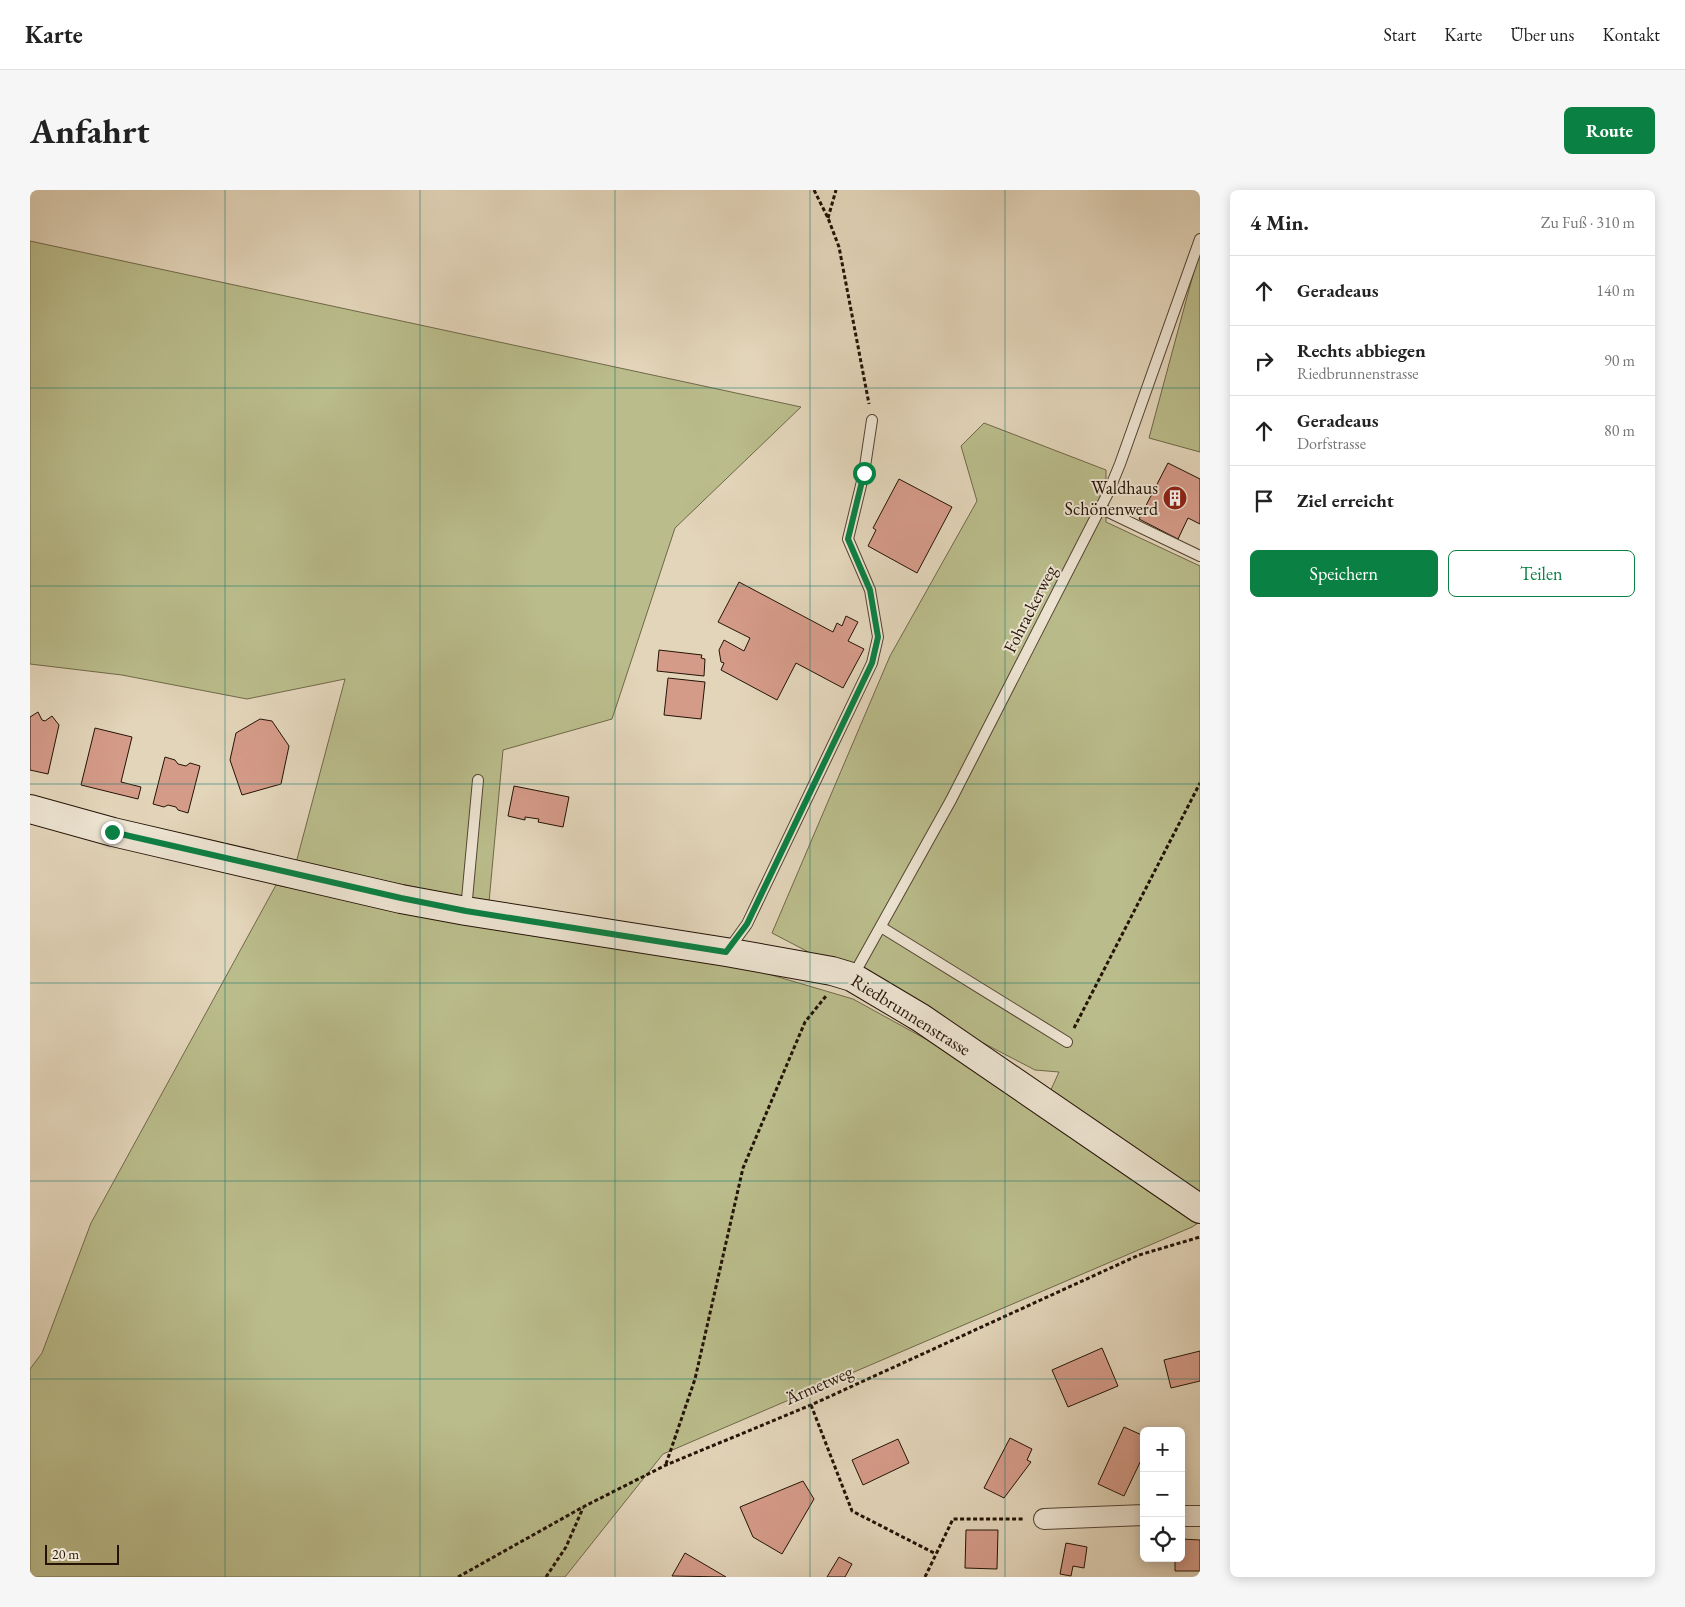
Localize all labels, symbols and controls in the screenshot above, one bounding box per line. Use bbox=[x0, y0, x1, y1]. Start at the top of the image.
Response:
text: Karte bbox=[25, 19, 83, 50]
text: Start bbox=[1383, 23, 1416, 46]
text: Karte bbox=[1444, 23, 1482, 46]
text: Über uns bbox=[1510, 23, 1574, 46]
text: Kontakt bbox=[1602, 23, 1660, 46]
button: Route bbox=[1564, 107, 1655, 154]
text: Anfahrt bbox=[30, 108, 150, 153]
text: 4 Min. bbox=[1250, 209, 1309, 236]
text: Zu Fuß · 310 m bbox=[1541, 212, 1635, 233]
icon: ahead bbox=[1250, 277, 1278, 305]
text: Geradeaus bbox=[1297, 278, 1379, 303]
text: 140 m bbox=[1596, 280, 1635, 301]
text: Rechts abbiegen bbox=[1297, 338, 1426, 363]
icon: right bbox=[1250, 347, 1278, 375]
text: 90 m bbox=[1604, 350, 1635, 371]
text: Riedbrunnenstrasse bbox=[1297, 363, 1419, 384]
text: Geradeaus bbox=[1297, 408, 1379, 433]
icon: ahead bbox=[1250, 417, 1278, 445]
text: 80 m bbox=[1604, 420, 1635, 441]
text: Dorfstrasse bbox=[1297, 433, 1366, 454]
route start bbox=[853, 462, 876, 485]
place label: Waldhaus Schönenwerd bbox=[1065, 476, 1159, 520]
building icon: Waldhaus Schönenwerd bbox=[1162, 485, 1188, 511]
icon: arrive bbox=[1250, 487, 1278, 515]
text: Ziel erreicht bbox=[1297, 488, 1394, 513]
button: Speichern bbox=[1250, 550, 1438, 597]
button: Teilen bbox=[1448, 550, 1635, 597]
street label: Fohrackerweg bbox=[998, 561, 1062, 656]
route end bbox=[101, 821, 124, 844]
street label: Riedbrunnenstrasse bbox=[847, 969, 975, 1061]
street label: Ärmetweg bbox=[780, 1359, 856, 1410]
map controls bbox=[1140, 1427, 1185, 1562]
button: + bbox=[1140, 1427, 1185, 1472]
button: − bbox=[1140, 1472, 1185, 1517]
button: locate bbox=[1140, 1517, 1185, 1562]
scale bar bbox=[45, 1542, 119, 1565]
text: 20 m bbox=[52, 1545, 79, 1563]

